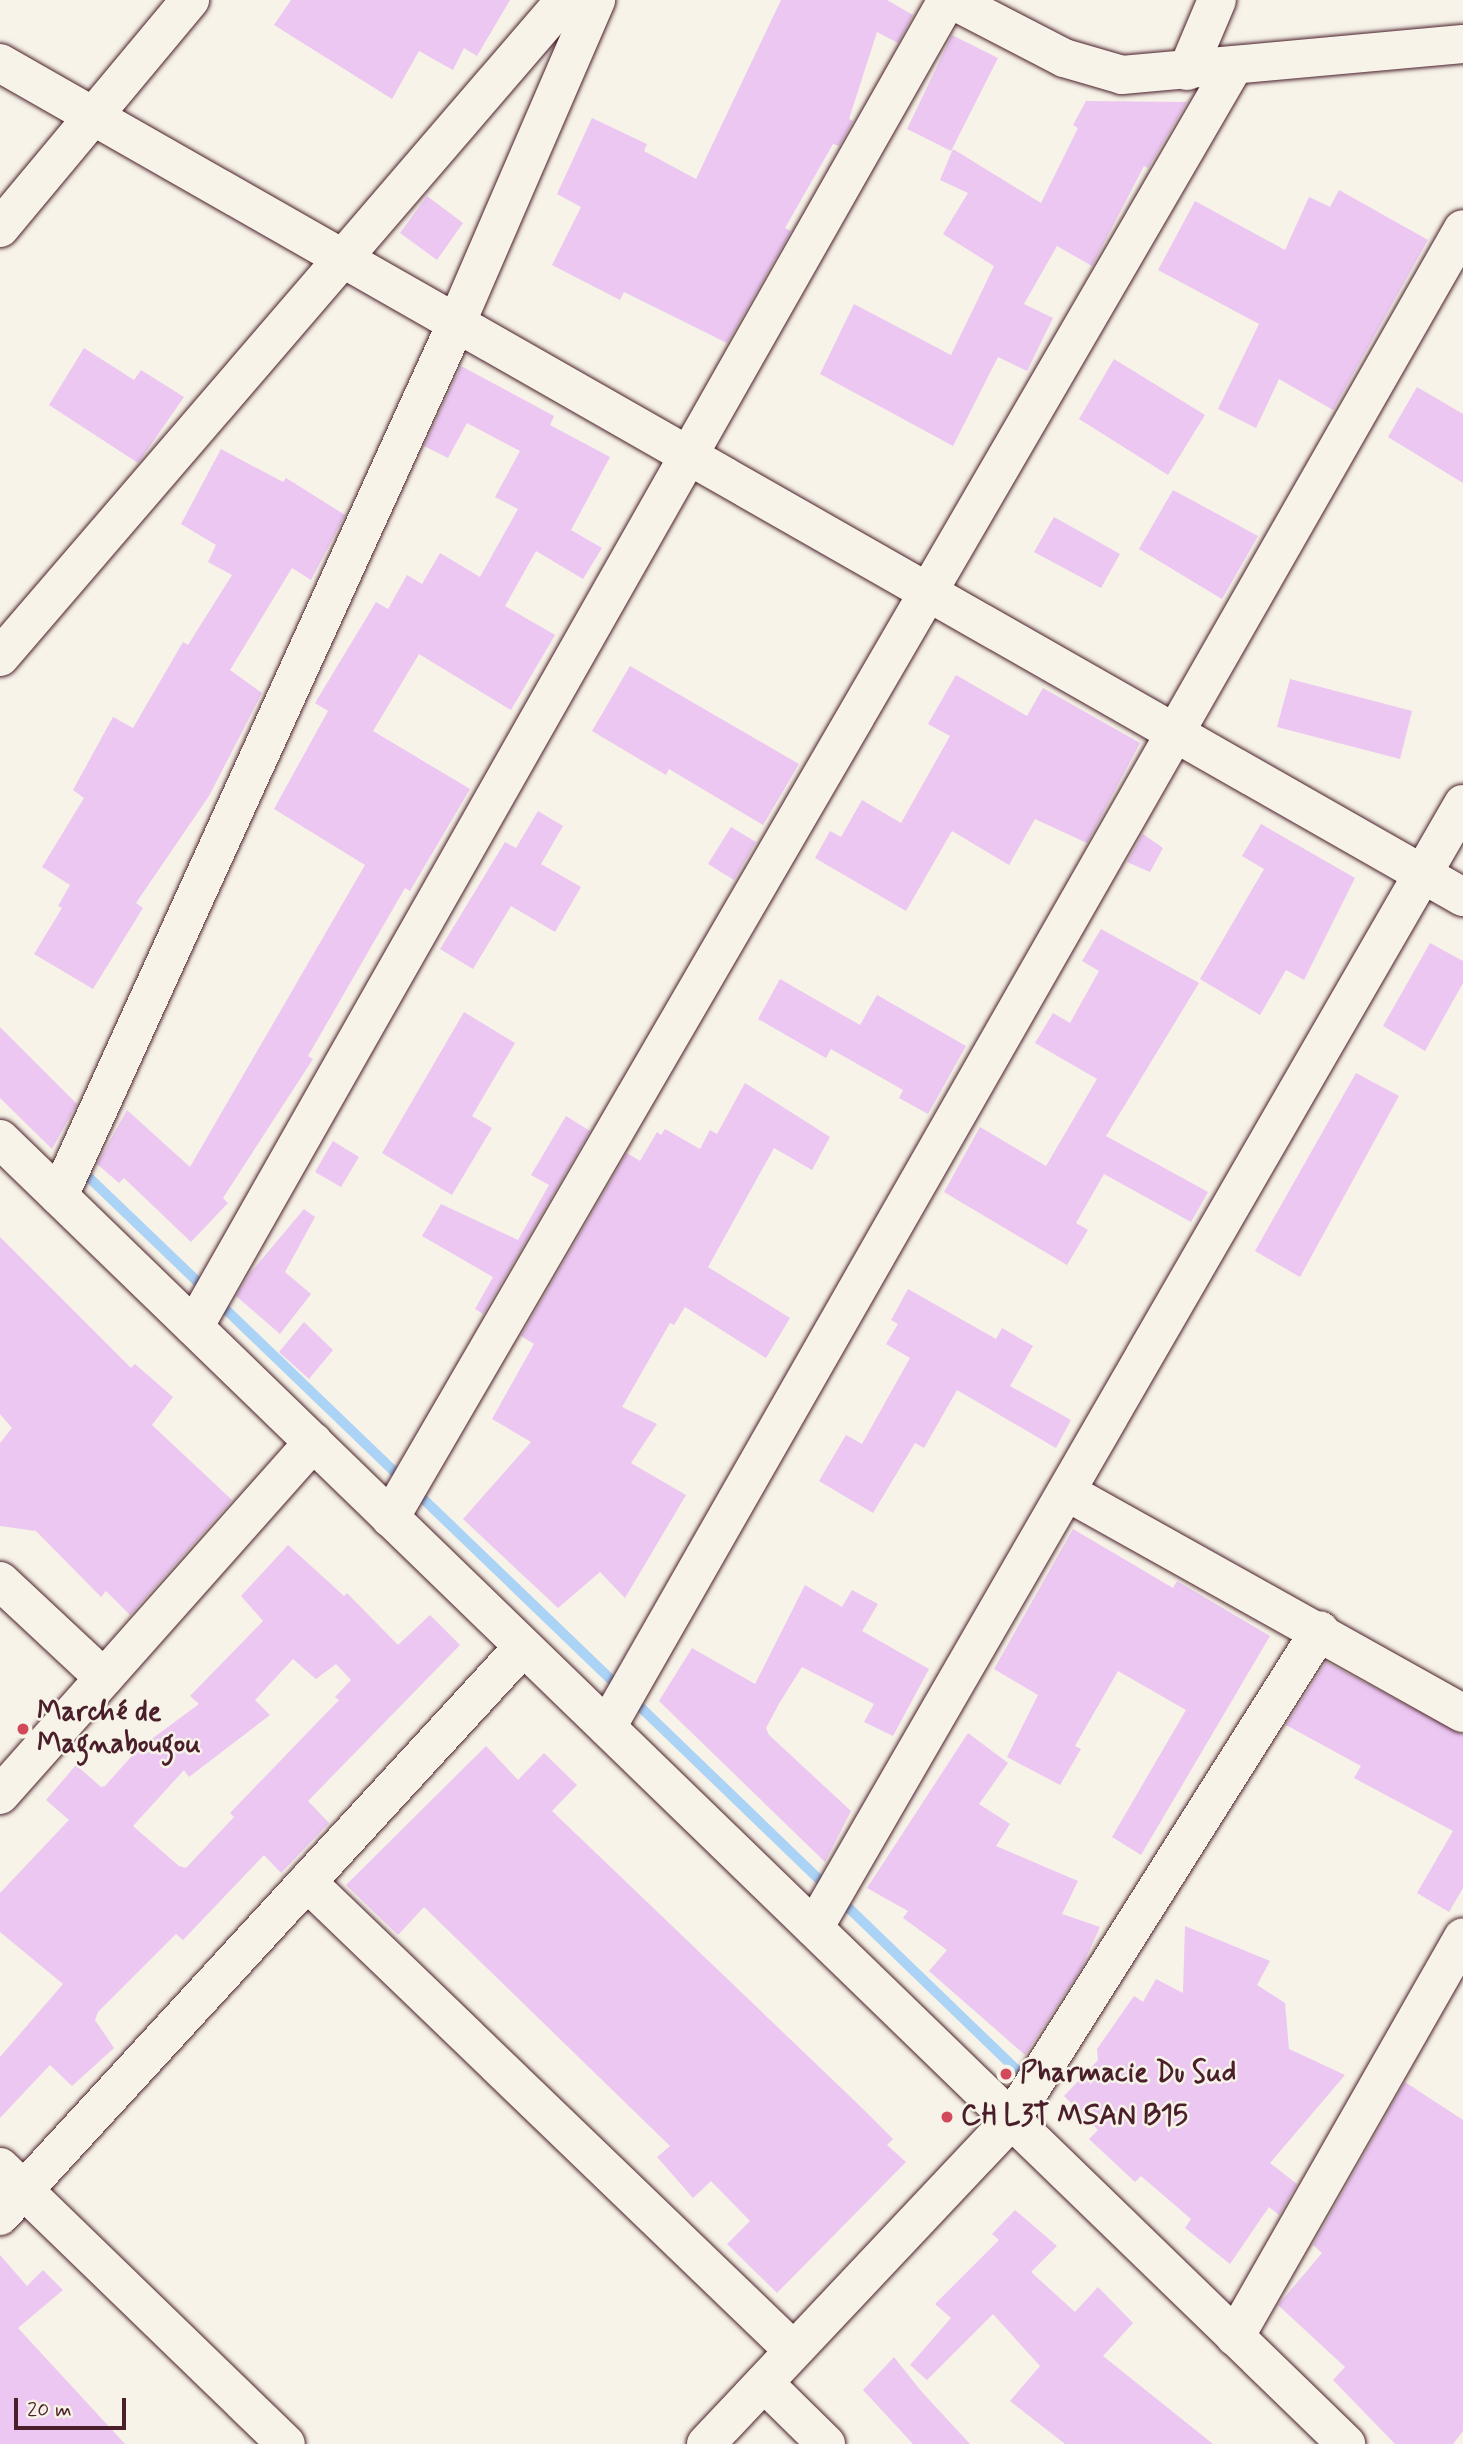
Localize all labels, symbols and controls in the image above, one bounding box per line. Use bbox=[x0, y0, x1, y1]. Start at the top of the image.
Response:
place label: Marché de Magnabougou bbox=[37, 1696, 201, 1762]
marker: Marché de Magnabougou bbox=[15, 1721, 31, 1737]
place label: Pharmacie Du Sud bbox=[1020, 2057, 1237, 2091]
marker: Pharmacie Du Sud bbox=[998, 2066, 1014, 2082]
place label: CH L3T MSAN B15 bbox=[961, 2100, 1186, 2134]
marker: CH L3T MSAN B15 bbox=[939, 2109, 955, 2125]
scale bar bbox=[18, 2384, 130, 2428]
text: 20 m bbox=[27, 2396, 72, 2424]

